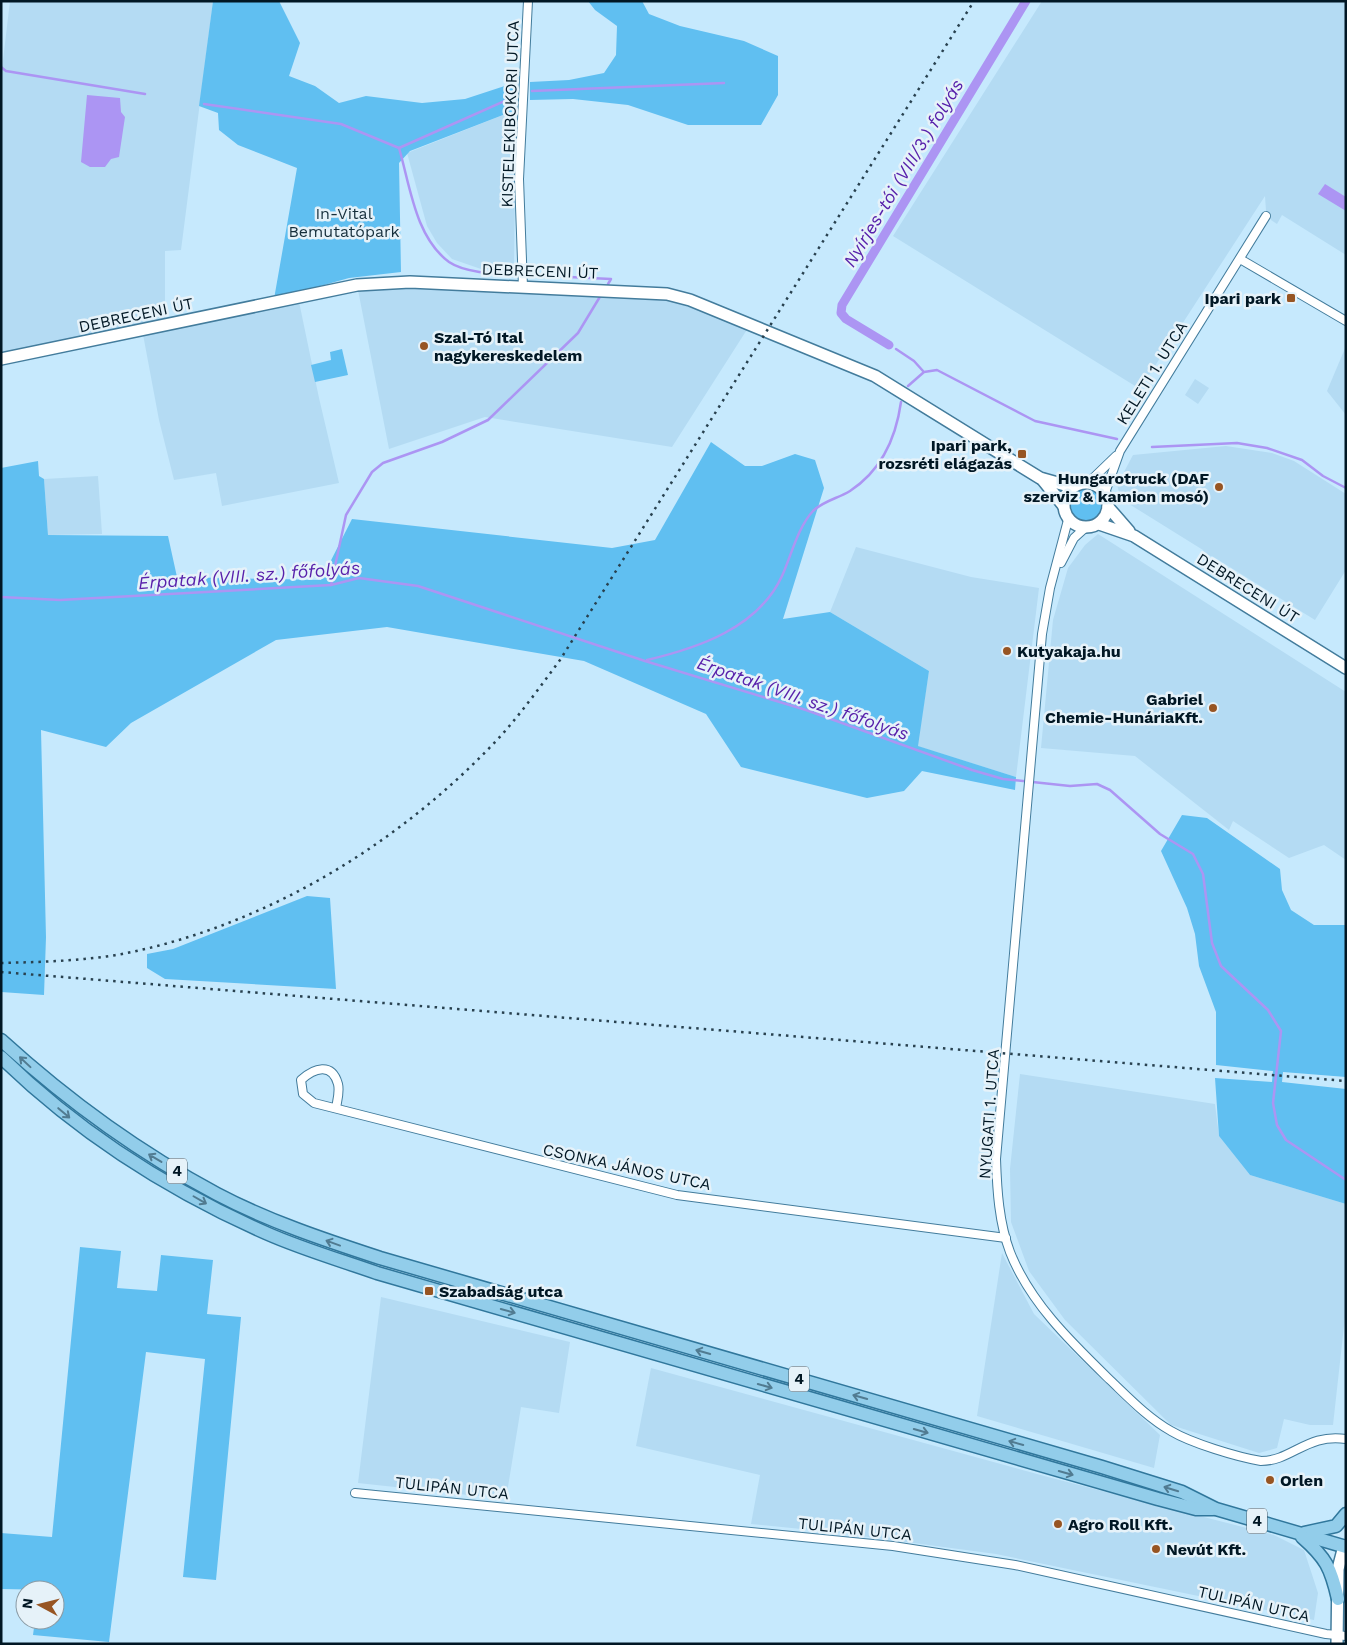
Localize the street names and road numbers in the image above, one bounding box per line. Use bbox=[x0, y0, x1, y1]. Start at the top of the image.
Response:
street label: KISTELEKIBOKORI UTCA bbox=[497, 20, 523, 208]
street label: DEBRECENI ÚT bbox=[481, 259, 599, 283]
street label: DEBRECENI ÚT bbox=[77, 293, 195, 336]
street label: KELETI 1. UTCA bbox=[1113, 318, 1192, 428]
street label: DEBRECENI ÚT bbox=[1193, 549, 1303, 627]
street label: NYUGATI 1. UTCA bbox=[975, 1048, 1003, 1180]
street label: CSONKA JÁNOS UTCA bbox=[541, 1140, 713, 1194]
road number: 4 bbox=[167, 1158, 187, 1184]
road number: 4 bbox=[789, 1366, 809, 1392]
street label: TULIPÁN UTCA bbox=[394, 1473, 510, 1503]
road number: 4 bbox=[1247, 1508, 1267, 1534]
street label: TULIPÁN UTCA bbox=[797, 1514, 913, 1544]
street label: TULIPÁN UTCA bbox=[1196, 1582, 1312, 1626]

